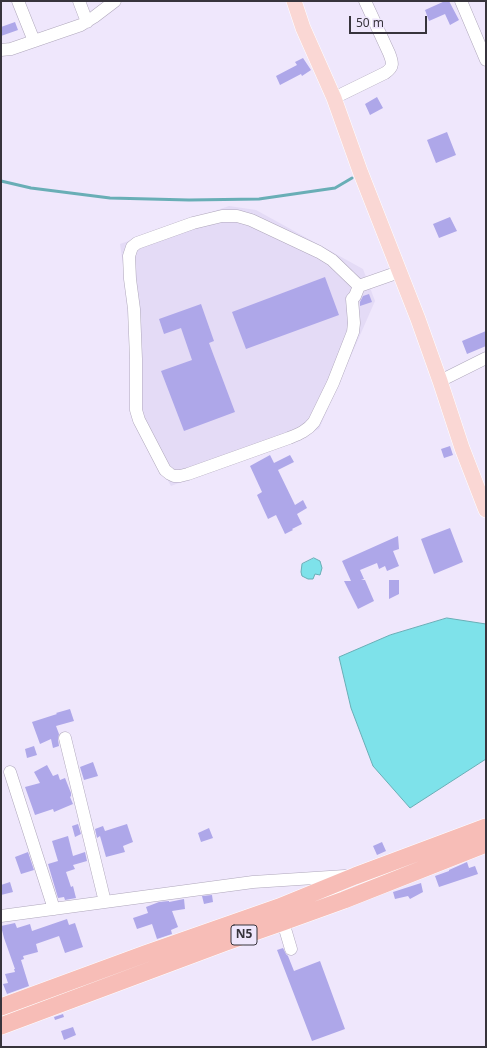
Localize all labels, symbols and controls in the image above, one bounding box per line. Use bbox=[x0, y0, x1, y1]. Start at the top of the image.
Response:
scale bar bbox=[351, 8, 429, 34]
text: 50 m bbox=[356, 14, 384, 31]
road number: N5 bbox=[231, 925, 257, 945]

